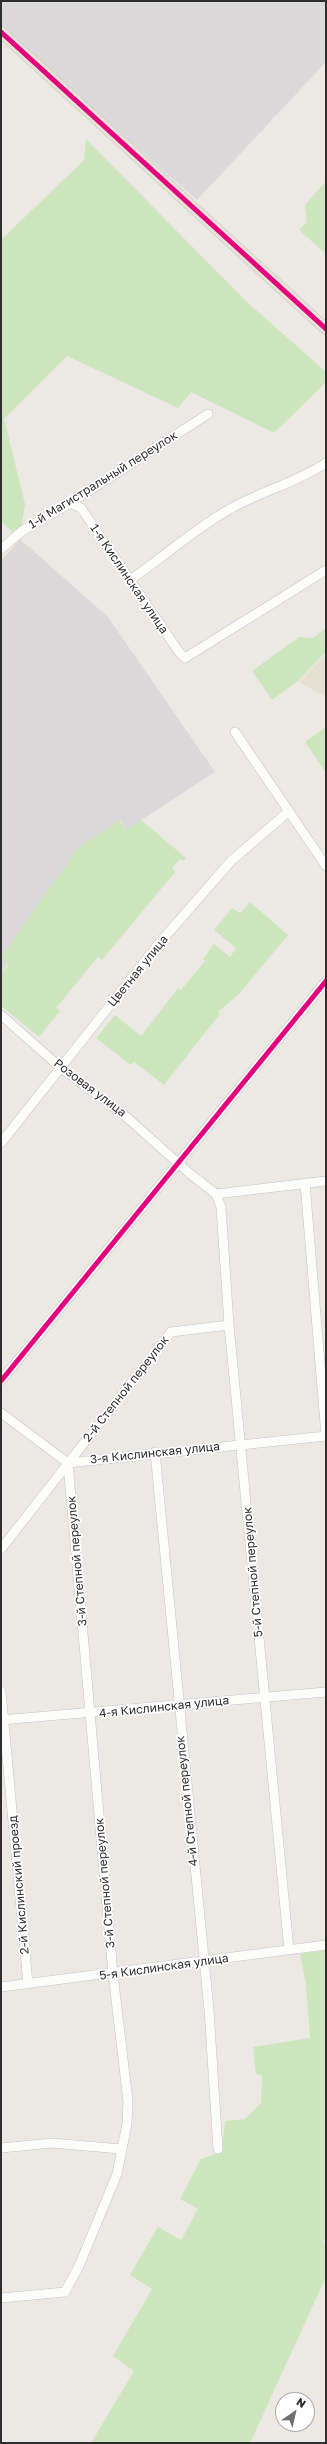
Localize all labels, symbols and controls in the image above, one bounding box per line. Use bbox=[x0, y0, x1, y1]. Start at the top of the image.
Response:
street label: 1-й Магистральный переулок bbox=[26, 428, 180, 532]
street label: 1-я Кислинская улица bbox=[87, 521, 171, 637]
street label: Цветная улица bbox=[105, 932, 171, 1010]
street label: Розовая улица bbox=[51, 1056, 129, 1120]
street label: 2-й Степной переулок bbox=[80, 1333, 172, 1445]
street label: 3-я Кислинская улица bbox=[89, 1439, 221, 1467]
street label: 3-й Степной переулок bbox=[64, 1495, 90, 1627]
street label: 5-й Степной переулок bbox=[240, 1506, 266, 1638]
street label: 4-я Кислинская улица bbox=[98, 1693, 230, 1721]
street label: 4-й Степной переулок bbox=[173, 1735, 201, 1867]
street label: 2-й Кислинский проезд bbox=[6, 1815, 32, 1955]
street label: 3-й Степной переулок bbox=[92, 1817, 118, 1949]
street label: 5-я Кислинская улица bbox=[98, 1951, 230, 1983]
north arrow bbox=[275, 2392, 315, 2432]
text: N bbox=[294, 2395, 309, 2410]

